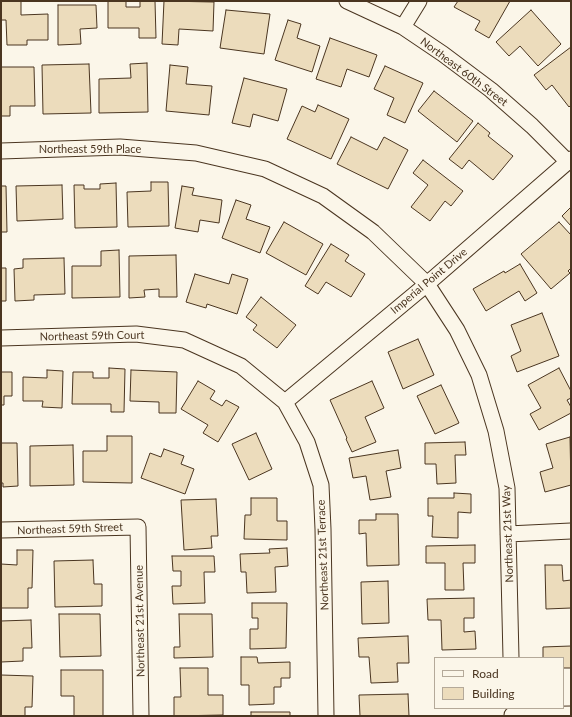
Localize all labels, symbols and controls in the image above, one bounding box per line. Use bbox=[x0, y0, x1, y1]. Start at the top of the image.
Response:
street label: Northeast 60th Street bbox=[418, 35, 510, 109]
street label: Northeast 59th Place bbox=[39, 142, 141, 156]
street label: Imperial Point Drive bbox=[388, 245, 470, 317]
street label: Northeast 59th Court bbox=[40, 328, 144, 344]
street label: Northeast 21st Way bbox=[500, 485, 516, 583]
street label: Northeast 21st Terrace bbox=[314, 499, 332, 611]
street label: Northeast 59th Street bbox=[17, 521, 123, 537]
street label: Northeast 21st Avenue bbox=[132, 565, 148, 677]
legend bbox=[434, 657, 564, 709]
text: Road bbox=[472, 666, 499, 681]
text: Building bbox=[472, 686, 515, 701]

